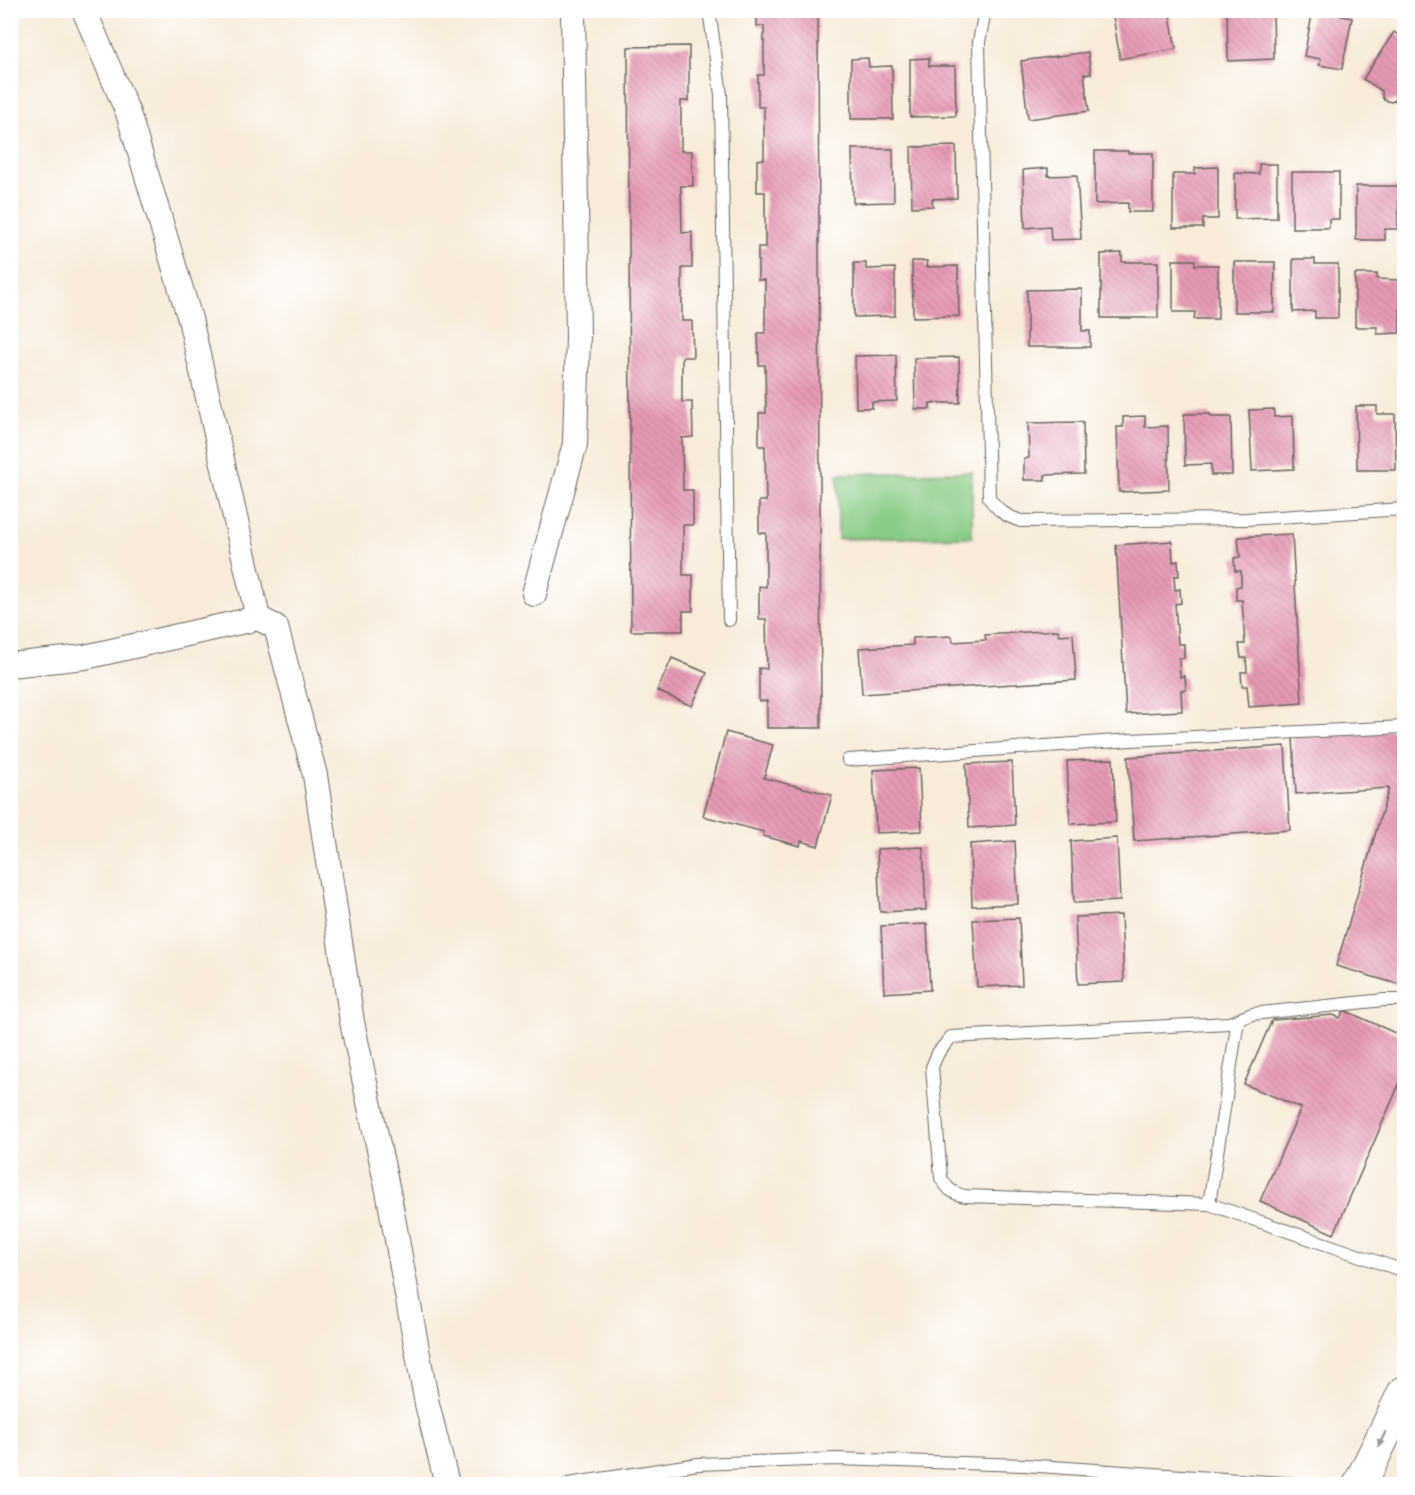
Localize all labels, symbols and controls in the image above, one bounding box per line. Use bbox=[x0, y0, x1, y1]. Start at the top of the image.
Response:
one-way arrow bbox=[1378, 1430, 1387, 1447]

